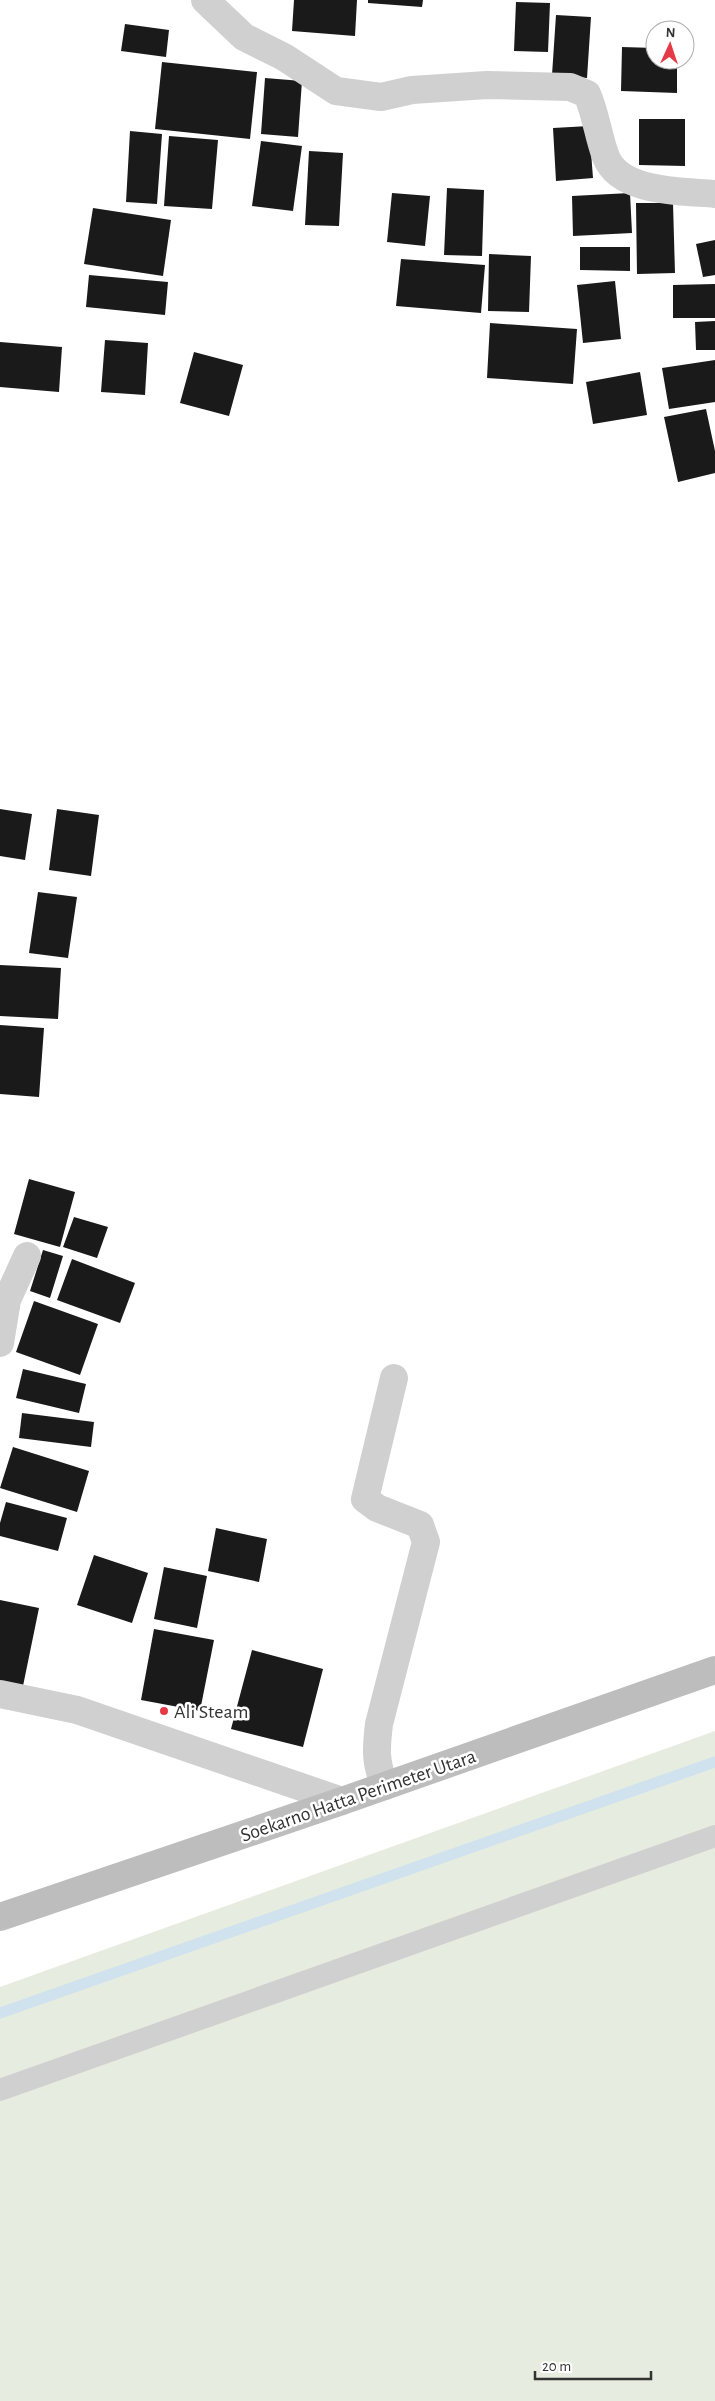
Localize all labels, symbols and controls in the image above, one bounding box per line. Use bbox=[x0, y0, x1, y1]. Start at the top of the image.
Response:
north arrow bbox=[645, 20, 695, 70]
text: N bbox=[665, 26, 676, 40]
place label: Ali Steam bbox=[174, 1702, 248, 1722]
marker: Ali Steam bbox=[158, 1705, 170, 1717]
street label: Soekarno Hatta Perimeter Utara bbox=[238, 1746, 479, 1846]
scale bar bbox=[535, 2348, 651, 2380]
text: 20 m bbox=[542, 2359, 571, 2374]

